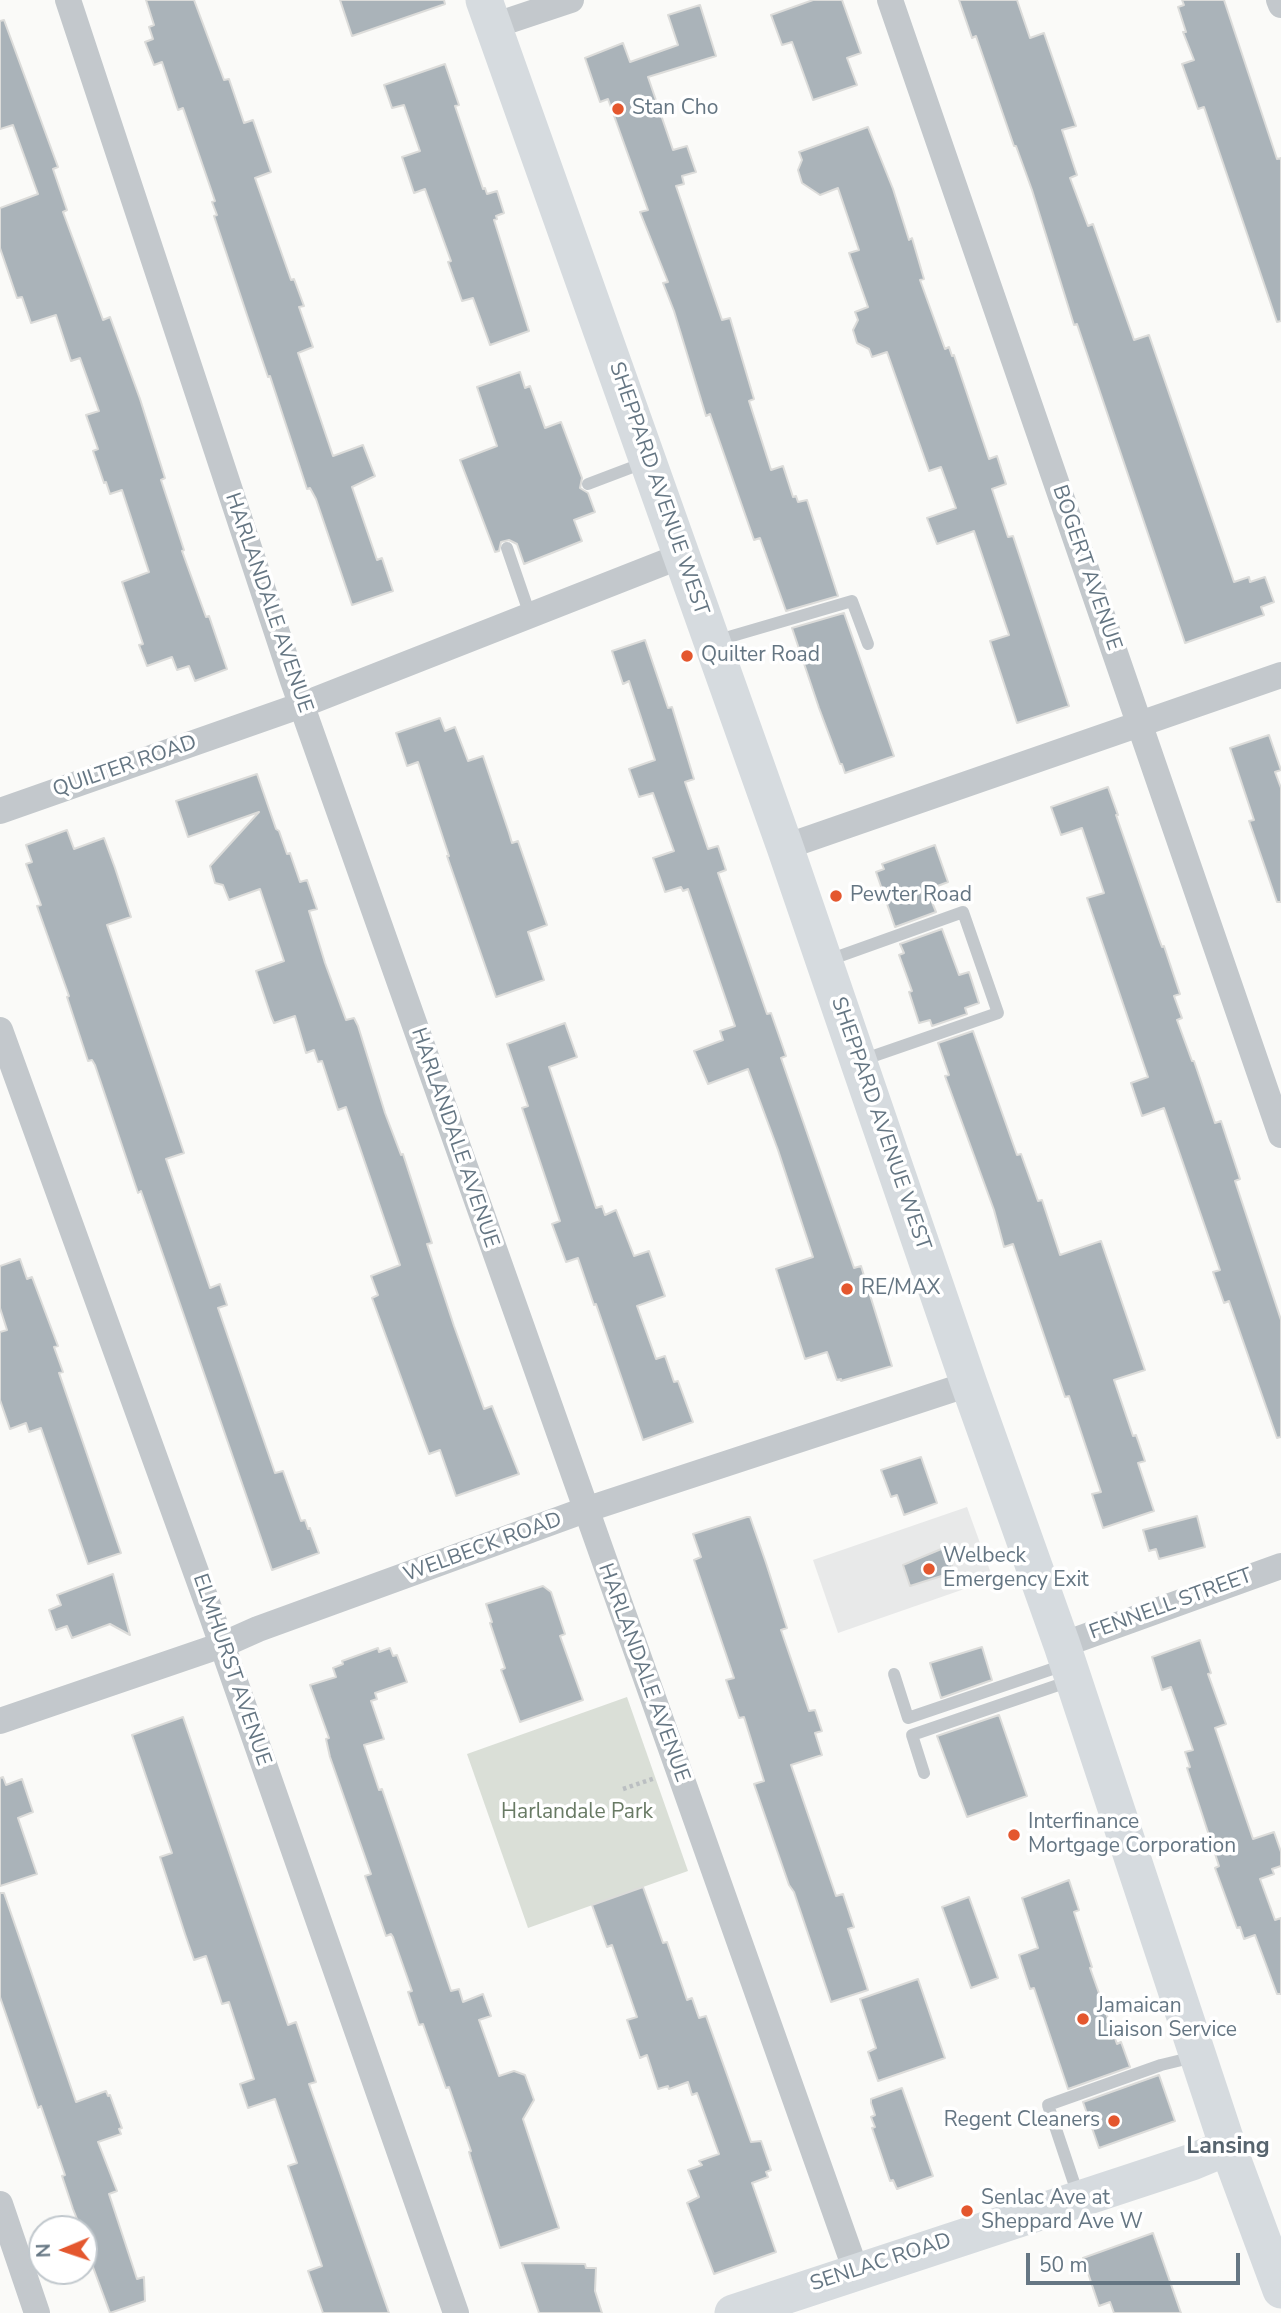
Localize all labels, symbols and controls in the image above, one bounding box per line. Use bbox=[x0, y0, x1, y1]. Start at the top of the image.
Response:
place label: Stan Cho bbox=[632, 96, 718, 122]
marker: Stan Cho bbox=[610, 101, 626, 117]
street label: SHEPPARD AVENUE WEST bbox=[603, 359, 713, 619]
street label: BOGERT AVENUE bbox=[1046, 482, 1126, 654]
street label: HARLANDALE AVENUE bbox=[219, 490, 317, 716]
place label: Quilter Road bbox=[701, 643, 820, 669]
marker: Quilter Road bbox=[679, 648, 695, 664]
street label: QUILTER ROAD bbox=[50, 731, 200, 803]
place label: Pewter Road bbox=[850, 883, 972, 909]
marker: Pewter Road bbox=[828, 888, 844, 904]
street label: SHEPPARD AVENUE WEST bbox=[825, 994, 935, 1254]
street label: HARLANDALE AVENUE bbox=[405, 1025, 503, 1251]
place label: RE/MAX bbox=[861, 1276, 940, 1302]
marker: RE/MAX bbox=[839, 1281, 855, 1297]
street label: WELBECK ROAD bbox=[400, 1508, 566, 1588]
place label: Welbeck Emergency Exit bbox=[943, 1544, 1089, 1594]
street label: HARLANDALE AVENUE bbox=[592, 1560, 694, 1786]
marker: Welbeck Emergency Exit bbox=[921, 1561, 937, 1577]
street label: FENNELL STREET bbox=[1086, 1564, 1256, 1646]
street label: ELMHURST AVENUE bbox=[186, 1571, 276, 1769]
park label: Harlandale Park bbox=[501, 1800, 653, 1826]
place label: Interfinance Mortgage Corporation bbox=[1028, 1810, 1236, 1860]
marker: Interfinance Mortgage Corporation bbox=[1006, 1827, 1022, 1843]
place label: Jamaican Liaison Service bbox=[1097, 1994, 1237, 2044]
marker: Jamaican Liaison Service bbox=[1075, 2011, 1091, 2027]
place label: Regent Cleaners bbox=[944, 2108, 1100, 2134]
marker: Regent Cleaners bbox=[1106, 2113, 1122, 2129]
district label: Lansing bbox=[1186, 2133, 1270, 2161]
place label: Senlac Ave at Sheppard Ave W bbox=[981, 2186, 1143, 2236]
marker: Senlac Ave at Sheppard Ave W bbox=[959, 2203, 975, 2219]
north arrow bbox=[28, 2215, 98, 2285]
street label: SENLAC ROAD bbox=[807, 2228, 955, 2298]
scale bar bbox=[1029, 2240, 1242, 2284]
text: N bbox=[31, 2243, 57, 2258]
text: 50 m bbox=[1039, 2251, 1088, 2279]

